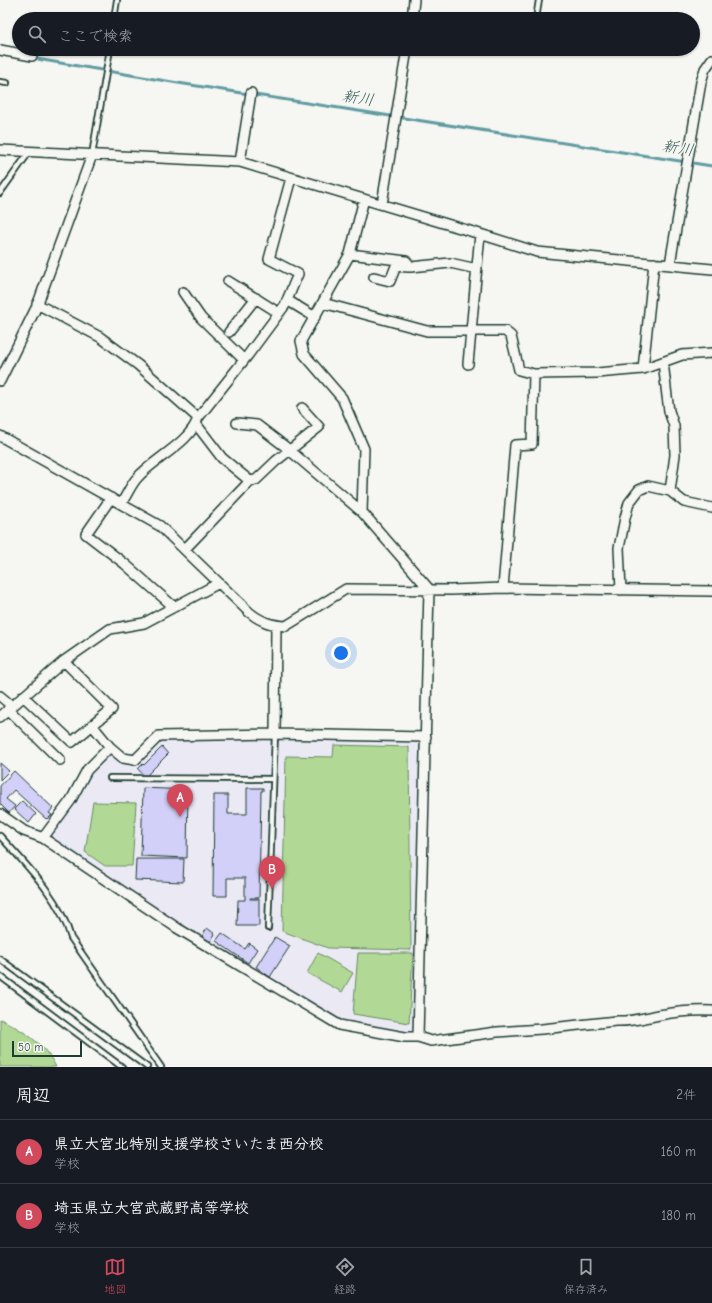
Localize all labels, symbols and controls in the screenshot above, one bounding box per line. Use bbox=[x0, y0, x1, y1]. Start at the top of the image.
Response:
search box bbox=[12, 12, 700, 56]
icon: search bbox=[26, 23, 48, 45]
text: ここで検索 bbox=[58, 27, 133, 45]
water label: 新川 bbox=[341, 87, 375, 109]
water label: 新川 bbox=[661, 137, 695, 159]
your location bbox=[331, 643, 351, 663]
pin: A bbox=[167, 784, 193, 817]
pin: B bbox=[259, 856, 285, 889]
scale bar bbox=[12, 1039, 82, 1058]
text: 50 m bbox=[18, 1041, 43, 1054]
text: 周辺 bbox=[16, 1086, 50, 1105]
text: 2件 bbox=[676, 1087, 696, 1102]
text: 県立大宮北特別支援学校さいたま西分校 bbox=[54, 1135, 324, 1153]
text: A bbox=[25, 1144, 33, 1159]
text: 160 m bbox=[661, 1144, 696, 1159]
text: 学校 bbox=[54, 1156, 80, 1171]
text: 埼玉県立大宮武蔵野高等学校 bbox=[54, 1199, 249, 1217]
text: B bbox=[25, 1208, 33, 1223]
text: 180 m bbox=[661, 1208, 696, 1223]
text: 学校 bbox=[54, 1220, 80, 1235]
tab: 地図 bbox=[104, 1256, 126, 1296]
tab: 経路 bbox=[334, 1256, 356, 1296]
tab: 保存済み bbox=[564, 1256, 608, 1296]

